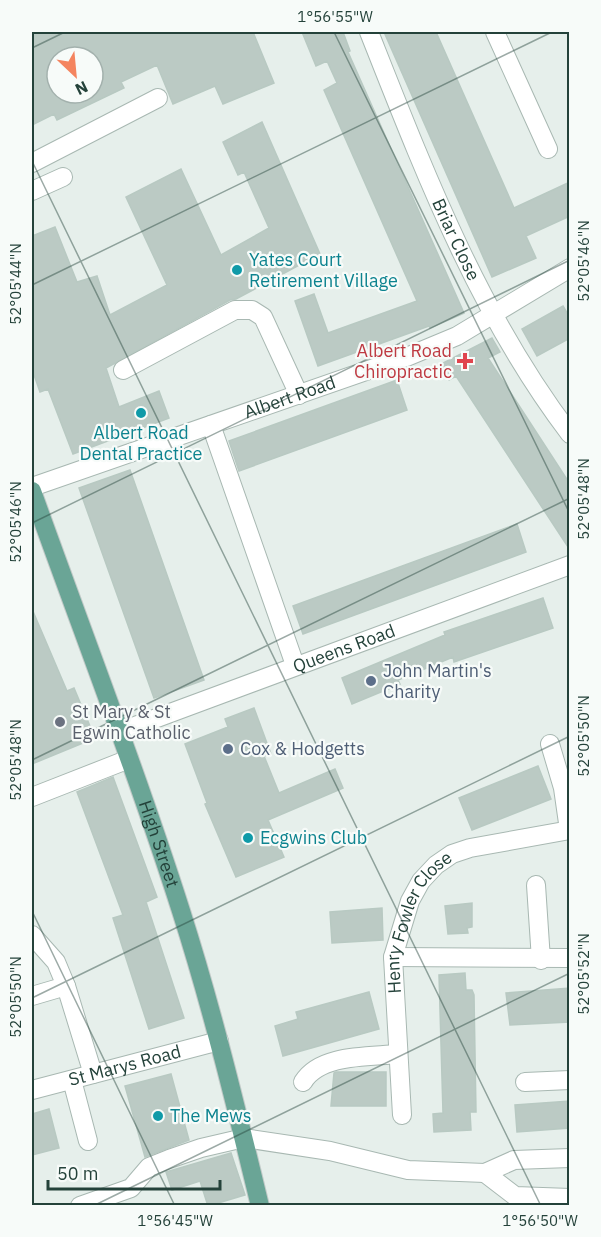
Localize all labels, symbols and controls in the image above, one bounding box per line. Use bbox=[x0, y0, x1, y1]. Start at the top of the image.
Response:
text: 1°56'55"W bbox=[297, 7, 373, 26]
north arrow bbox=[45, 45, 105, 105]
text: N bbox=[72, 77, 91, 100]
street label: Briar Close bbox=[427, 195, 486, 284]
text: 52°05'46"N bbox=[574, 220, 593, 302]
text: 52°05'44"N bbox=[6, 243, 25, 325]
place label: Yates Court Retirement Village bbox=[249, 248, 398, 292]
marker: Yates Court Retirement Village bbox=[230, 263, 244, 277]
place label: Albert Road Chiropractic bbox=[354, 339, 452, 383]
marker: Albert Road Chiropractic bbox=[456, 352, 474, 370]
street label: Albert Road bbox=[241, 370, 339, 423]
marker: Albert Road Dental Practice bbox=[134, 406, 148, 420]
place label: Albert Road Dental Practice bbox=[80, 421, 203, 465]
text: 52°05'48"N bbox=[574, 458, 593, 540]
text: 52°05'46"N bbox=[6, 481, 25, 563]
street label: Queens Road bbox=[290, 619, 398, 678]
place label: John Martin's Charity bbox=[383, 659, 492, 703]
marker: John Martin's Charity bbox=[364, 674, 378, 688]
text: 52°05'50"N bbox=[574, 695, 593, 777]
place label: St Mary & St Egwin Catholic bbox=[72, 700, 191, 744]
marker: St Mary & St Egwin Catholic bbox=[53, 715, 67, 729]
text: 52°05'48"N bbox=[6, 719, 25, 801]
place label: Cox & Hodgetts bbox=[240, 737, 365, 760]
marker: Cox & Hodgetts bbox=[221, 742, 235, 756]
street label: High Street bbox=[134, 797, 185, 890]
place label: Ecgwins Club bbox=[260, 826, 367, 849]
marker: Ecgwins Club bbox=[241, 831, 255, 845]
street label: Henry Fowler Close bbox=[381, 845, 456, 994]
text: 52°05'52"N bbox=[574, 933, 593, 1015]
text: 52°05'50"N bbox=[6, 956, 25, 1038]
street label: St Marys Road bbox=[66, 1039, 184, 1091]
place label: The Mews bbox=[170, 1104, 252, 1127]
marker: The Mews bbox=[151, 1109, 165, 1123]
scale bar bbox=[48, 1153, 220, 1191]
text: 50 m bbox=[57, 1162, 99, 1185]
text: 1°56'45"W bbox=[137, 1211, 213, 1230]
text: 1°56'50"W bbox=[502, 1211, 578, 1230]

